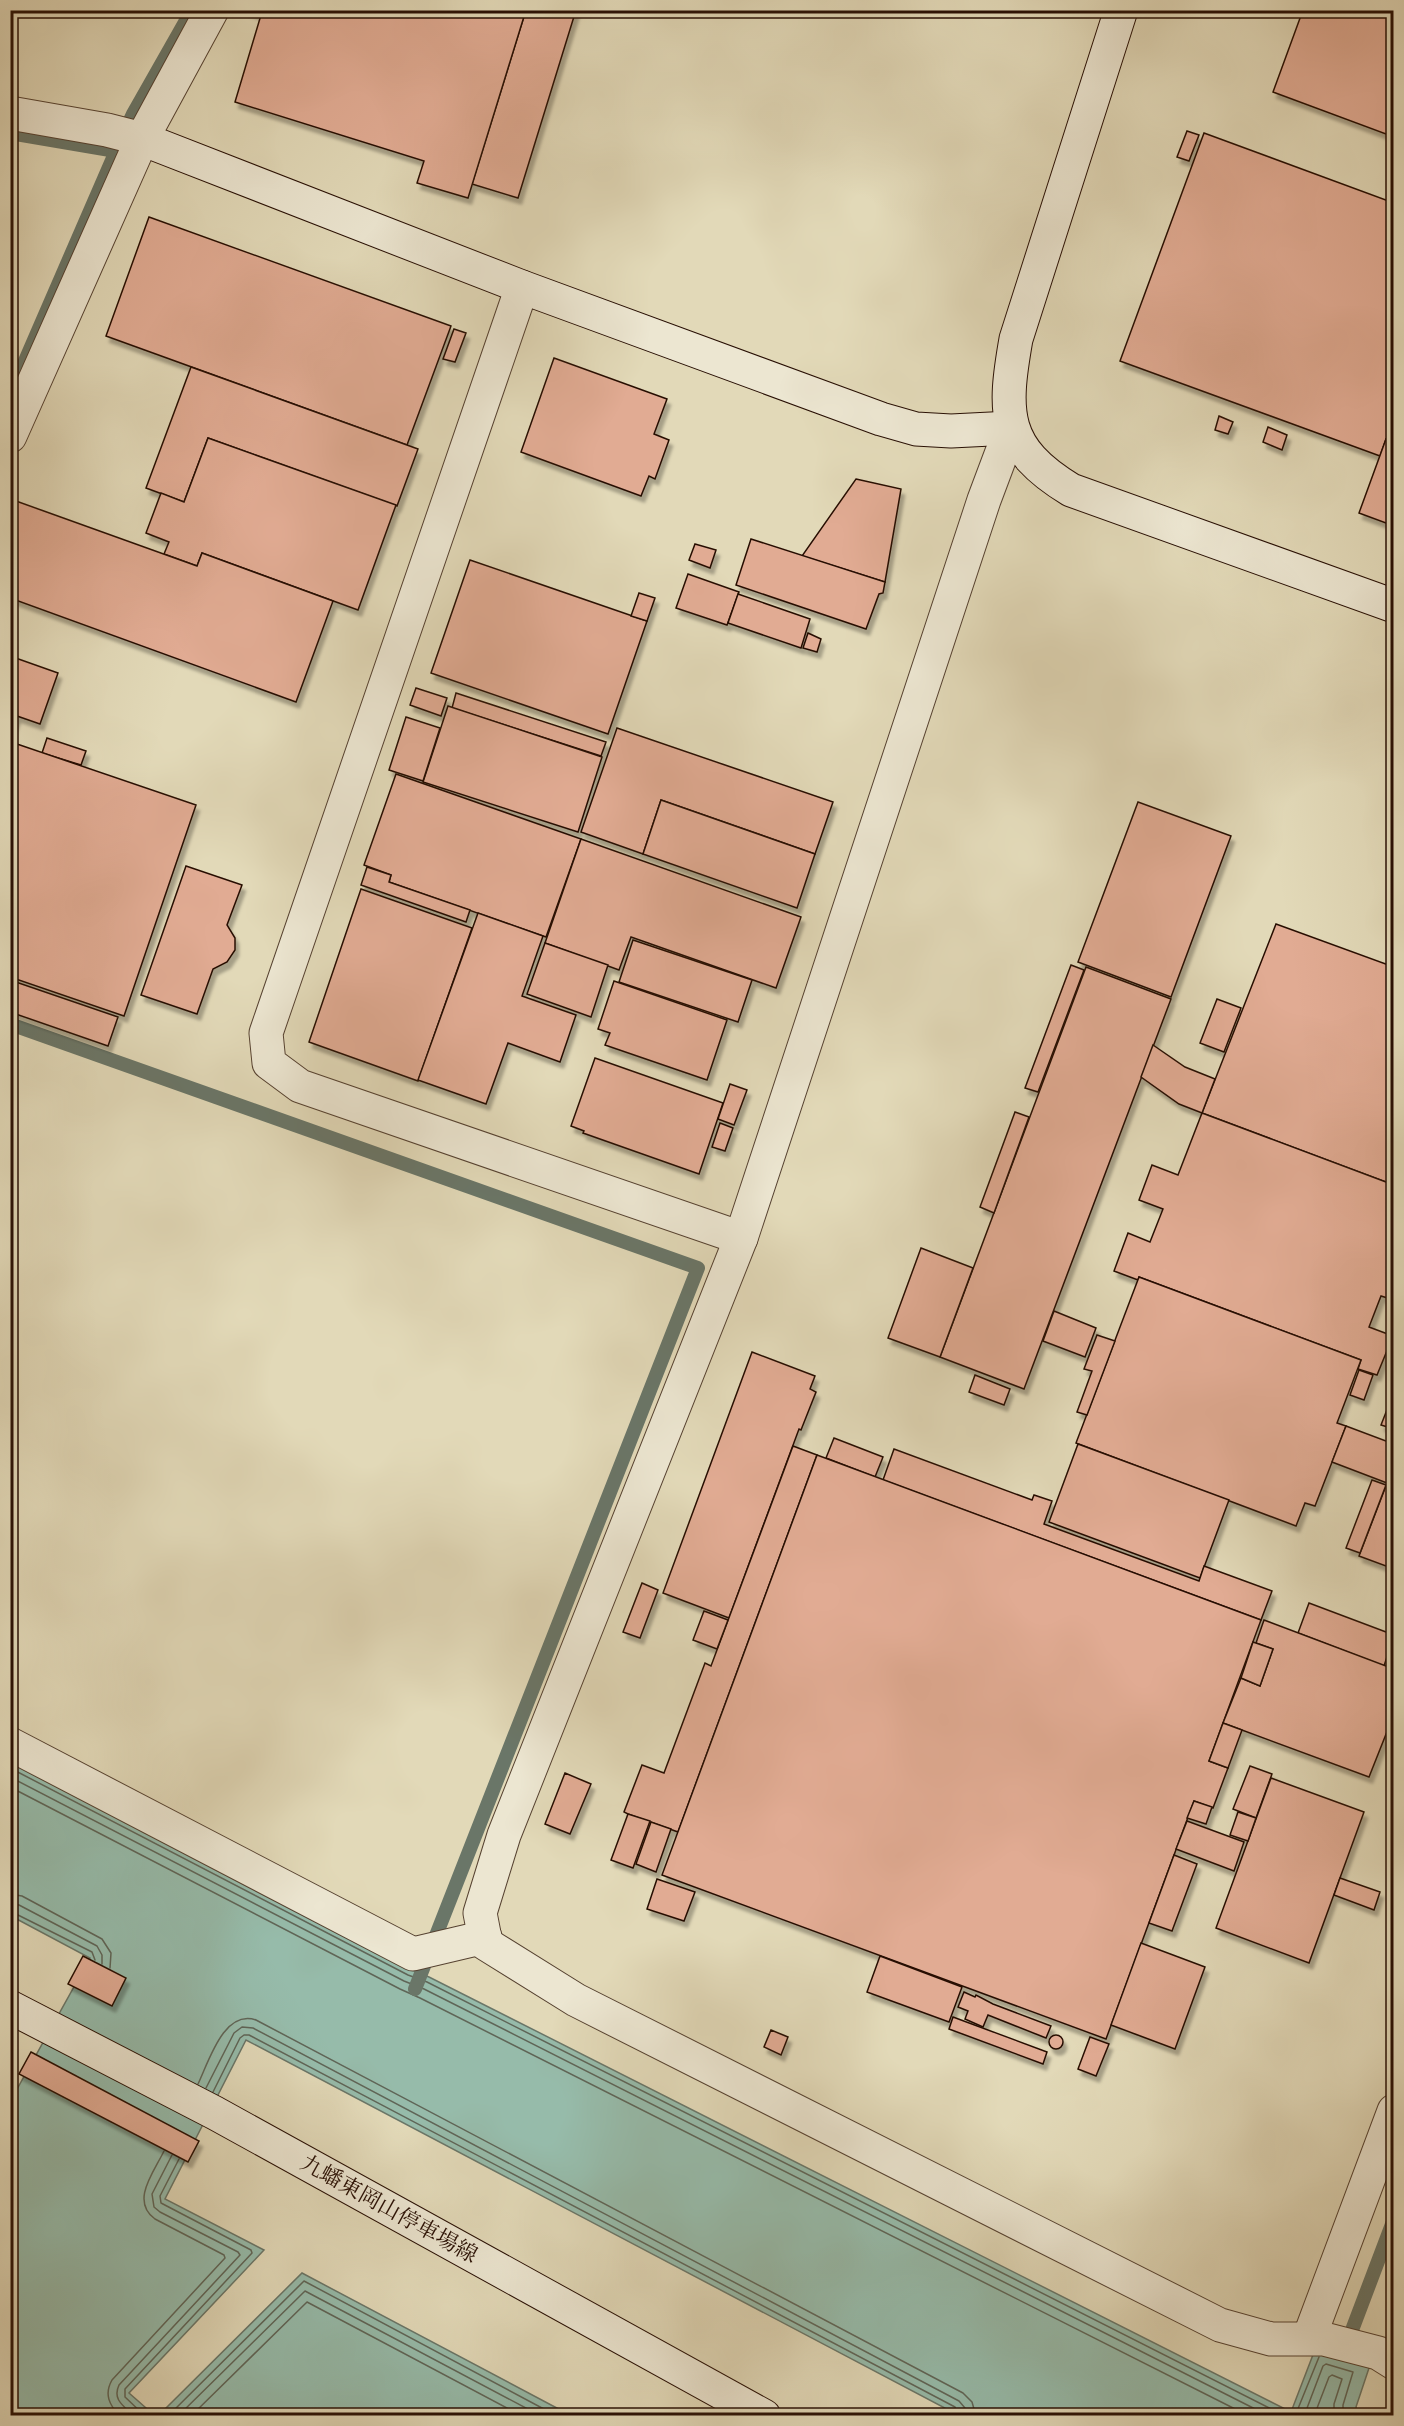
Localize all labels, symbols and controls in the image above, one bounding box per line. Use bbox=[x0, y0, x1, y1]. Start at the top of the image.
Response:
street label: 九蟠東岡山停車場線 bbox=[296, 2150, 482, 2268]

